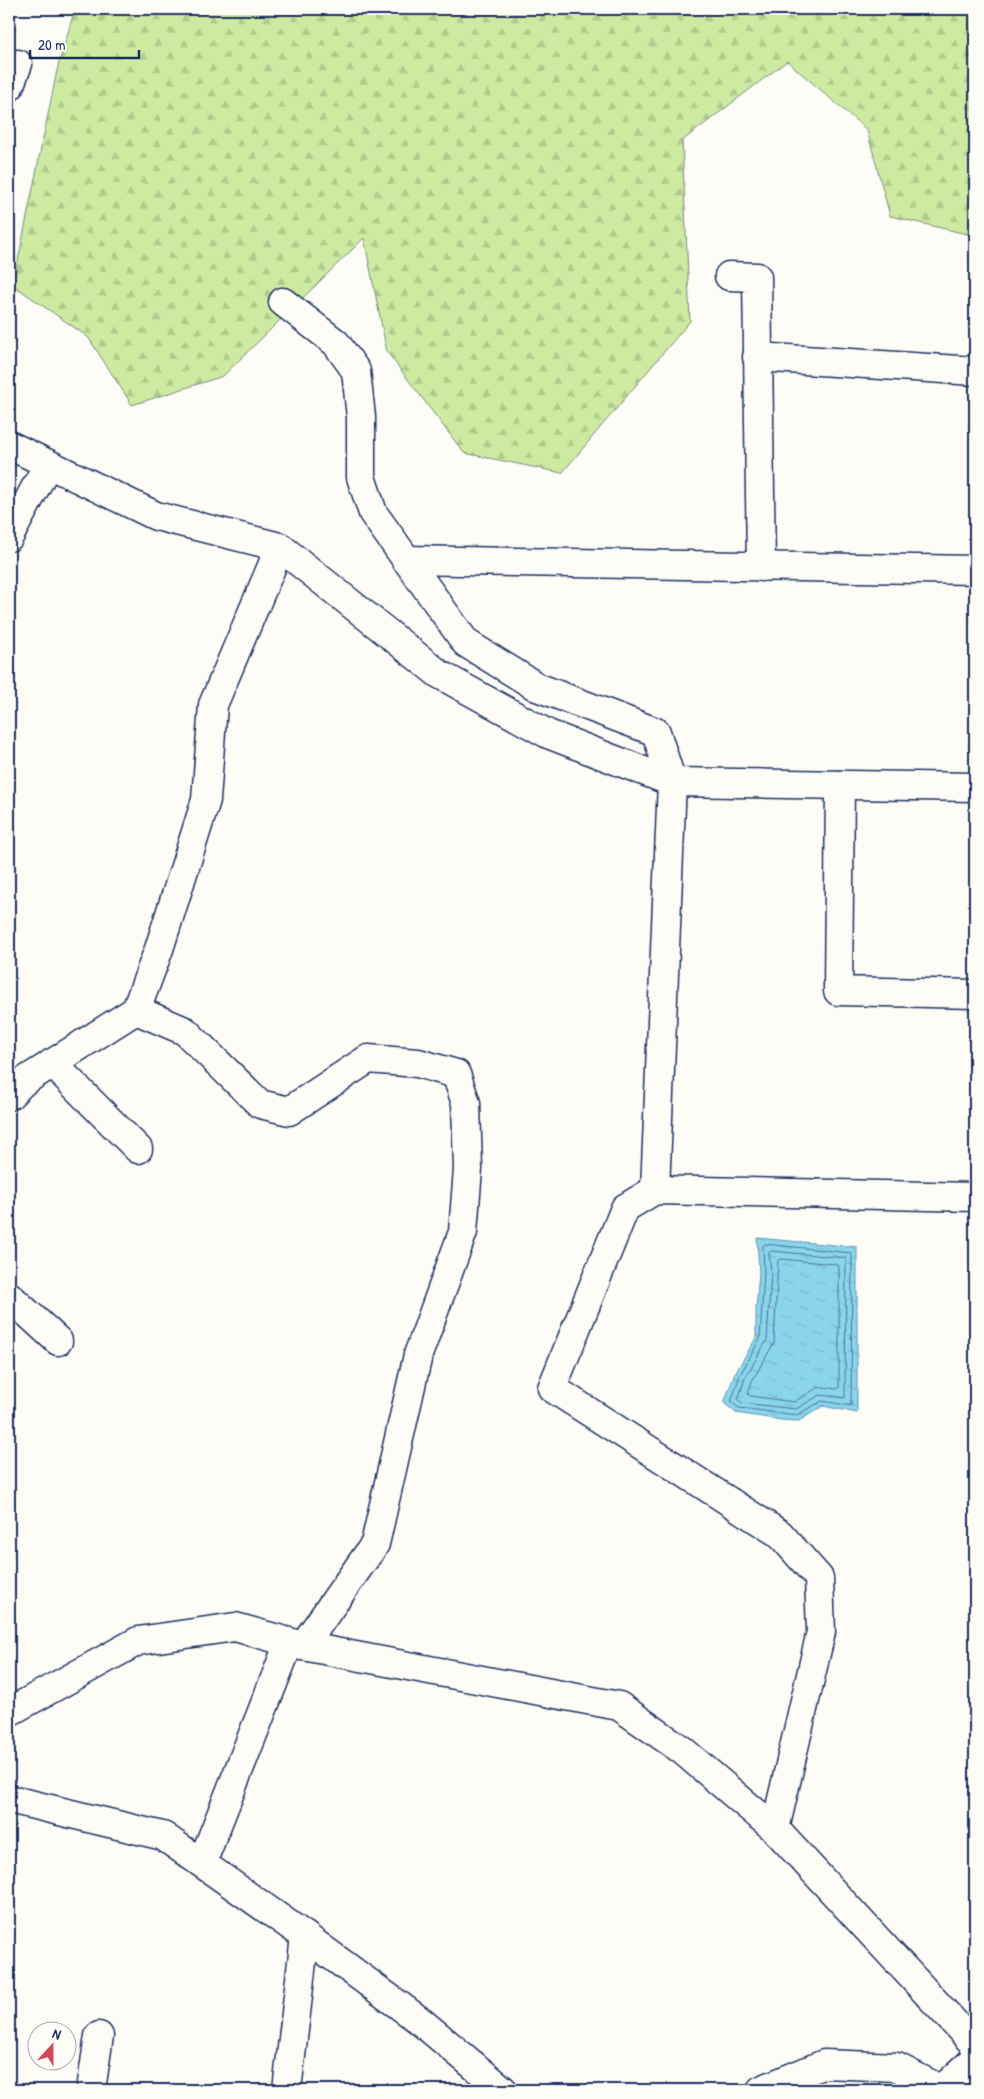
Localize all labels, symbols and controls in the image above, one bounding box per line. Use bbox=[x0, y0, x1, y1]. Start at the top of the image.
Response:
scale bar bbox=[30, 28, 139, 60]
text: 20 m bbox=[38, 34, 65, 55]
north arrow bbox=[28, 2022, 78, 2072]
text: N bbox=[50, 2023, 64, 2044]

